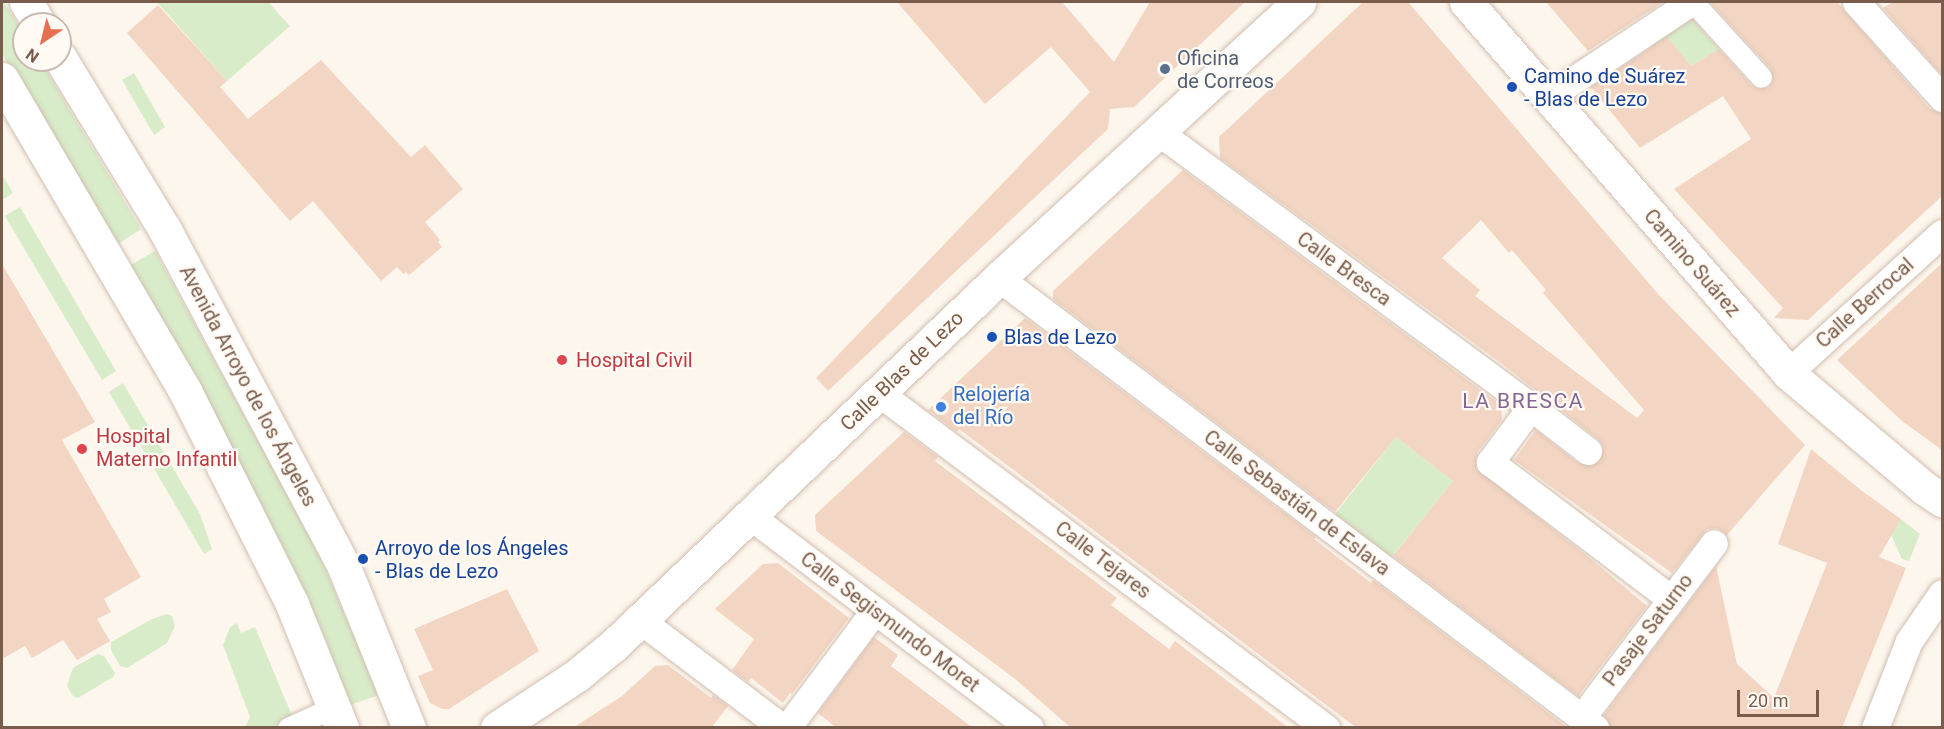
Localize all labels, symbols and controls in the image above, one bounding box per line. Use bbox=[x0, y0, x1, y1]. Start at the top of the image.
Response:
north arrow bbox=[12, 12, 72, 72]
text: N bbox=[22, 44, 43, 67]
place label: Oficina de Correos bbox=[1177, 46, 1274, 93]
marker: Oficina de Correos bbox=[1158, 62, 1172, 76]
place label: Camino de Suárez - Blas de Lezo bbox=[1524, 64, 1685, 111]
marker: Camino de Suárez - Blas de Lezo bbox=[1505, 80, 1519, 94]
street label: Camino Suárez bbox=[1639, 204, 1745, 322]
street label: Calle Bresca bbox=[1292, 227, 1396, 311]
street label: Calle Berrocal bbox=[1811, 253, 1919, 353]
street label: Avenida Arroyo de los Ángeles bbox=[174, 262, 322, 510]
street label: Calle Blas de Lezo bbox=[835, 306, 969, 436]
place label: Blas de Lezo bbox=[1004, 325, 1117, 349]
marker: Blas de Lezo bbox=[985, 330, 999, 344]
place label: Hospital Civil bbox=[576, 348, 693, 372]
marker: Hospital Civil bbox=[553, 351, 571, 369]
place label: Relojería del Río bbox=[953, 383, 1030, 430]
district label: LA BRESCA bbox=[1462, 388, 1584, 414]
marker: Relojería del Río bbox=[934, 400, 948, 414]
place label: Hospital Materno Infantil bbox=[96, 425, 237, 472]
street label: Calle Sebastián de Eslava bbox=[1199, 425, 1395, 581]
marker: Hospital Materno Infantil bbox=[73, 440, 91, 458]
street label: Calle Tejares bbox=[1050, 516, 1156, 604]
place label: Arroyo de los Ángeles - Blas de Lezo bbox=[375, 536, 568, 583]
street label: Calle Segismundo Moret bbox=[796, 547, 984, 697]
marker: Arroyo de los Ángeles - Blas de Lezo bbox=[356, 552, 370, 566]
street label: Pasaje Saturno bbox=[1598, 569, 1698, 691]
scale bar bbox=[1740, 678, 1822, 716]
text: 20 m bbox=[1748, 690, 1788, 711]

